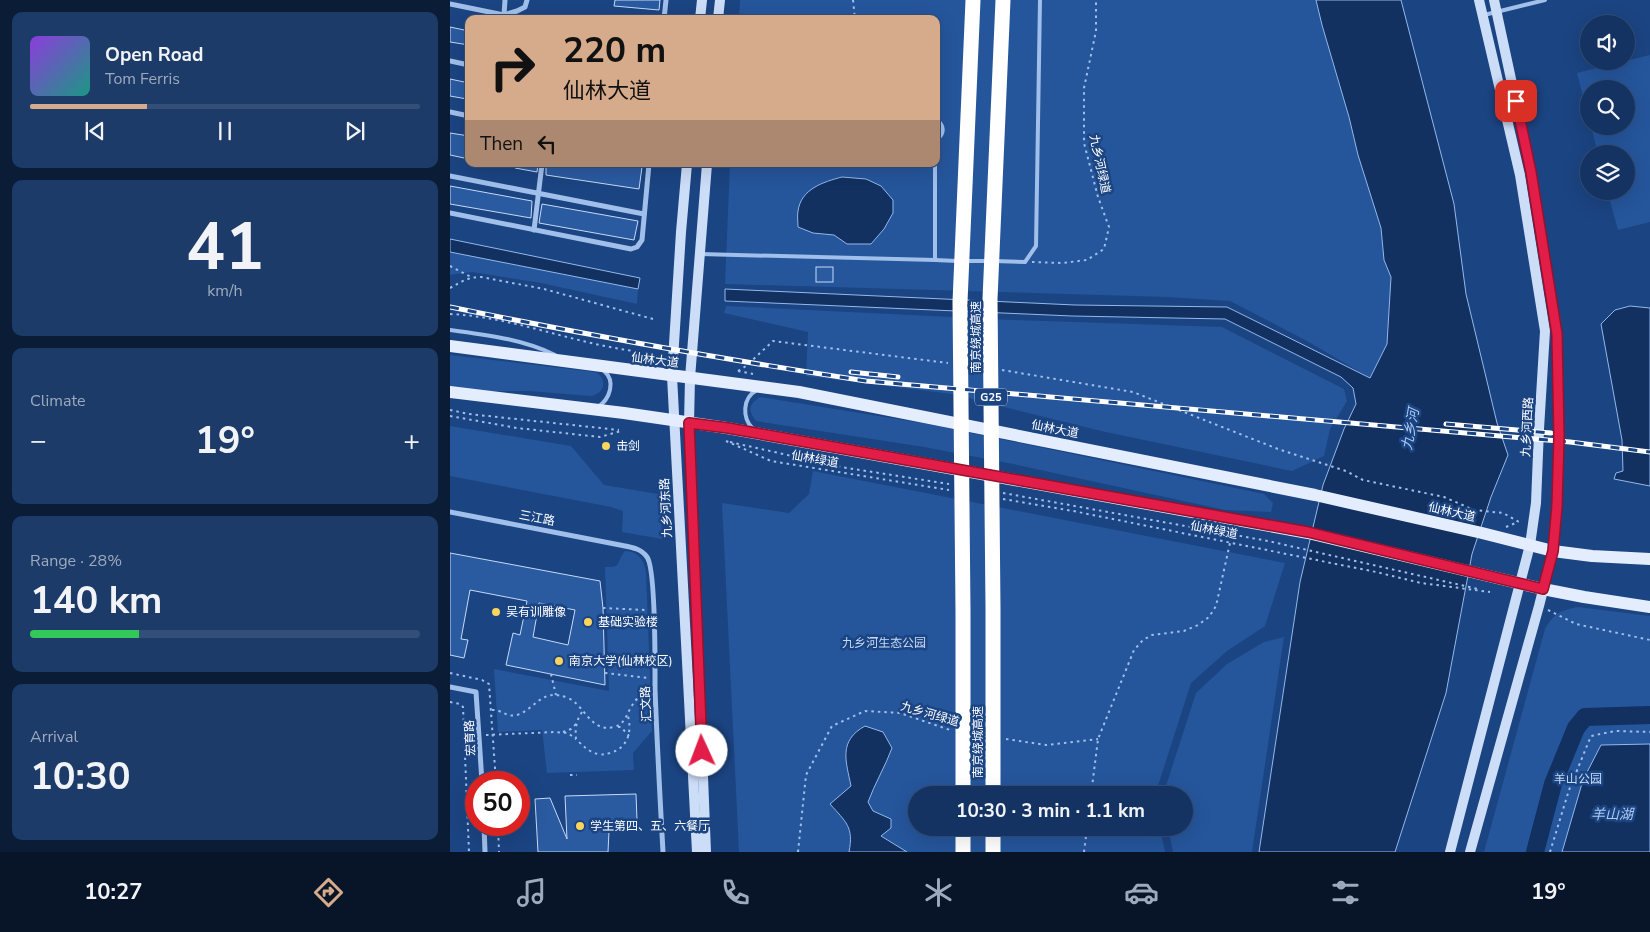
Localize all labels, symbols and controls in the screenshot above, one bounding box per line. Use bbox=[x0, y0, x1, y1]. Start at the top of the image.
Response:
map controls bbox=[1580, 15, 1635, 200]
button: sound bbox=[1580, 15, 1635, 70]
text: 220 m bbox=[563, 27, 666, 74]
icon: right bbox=[480, 35, 545, 100]
text: Open Road bbox=[105, 42, 203, 68]
text: Tom Ferris bbox=[105, 68, 180, 90]
text: 仙林大道 bbox=[563, 76, 651, 106]
pin bbox=[1495, 80, 1537, 122]
button: search bbox=[1580, 80, 1635, 135]
icon: arrive bbox=[1502, 87, 1530, 115]
icon: previous bbox=[81, 117, 109, 145]
icon: pause bbox=[211, 117, 239, 145]
icon: next bbox=[341, 117, 369, 145]
icon: left bbox=[533, 130, 561, 158]
text: Then bbox=[480, 131, 523, 157]
street label: 九乡河绿道 bbox=[1086, 133, 1114, 195]
button: layers bbox=[1580, 145, 1635, 200]
text: 41 bbox=[186, 203, 264, 292]
text: km/h bbox=[207, 280, 243, 302]
street label: 南京绕城高速 bbox=[968, 301, 984, 373]
street label: 仙林大道 bbox=[630, 349, 680, 371]
road number: G25 bbox=[975, 388, 1007, 406]
text: Climate bbox=[30, 390, 85, 412]
street label: 九乡河西路 bbox=[1517, 397, 1537, 457]
water label: 九乡河 bbox=[1397, 404, 1424, 451]
text: 19° bbox=[195, 415, 255, 466]
street label: 仙林大道 bbox=[1030, 417, 1080, 441]
text: − bbox=[30, 422, 47, 460]
text: + bbox=[403, 422, 420, 460]
place label: 击剑 bbox=[616, 438, 640, 454]
marker: 击剑 bbox=[600, 440, 612, 452]
street label: 仙林绿道 bbox=[790, 447, 840, 471]
street label: 九乡河东路 bbox=[656, 478, 676, 538]
street label: 仙林大道 bbox=[1427, 499, 1477, 525]
street label: 三江路 bbox=[518, 507, 556, 529]
street label: 仙林绿道 bbox=[1189, 518, 1239, 542]
text: Range · 28% bbox=[30, 550, 122, 572]
text: 140 km bbox=[30, 575, 162, 626]
place label: 吴有训雕像 bbox=[506, 604, 566, 620]
marker: 吴有训雕像 bbox=[490, 606, 502, 618]
place label: 基础实验楼 bbox=[598, 614, 658, 630]
marker: 基础实验楼 bbox=[582, 616, 594, 628]
park label: 九乡河生态公园 bbox=[842, 635, 926, 651]
place label: 南京大学(仙林校区) bbox=[569, 653, 673, 669]
marker: 南京大学(仙林校区) bbox=[553, 655, 565, 667]
street label: 汇文路 bbox=[637, 686, 655, 722]
street label: 九乡河绿道 bbox=[899, 698, 961, 730]
street label: 南京绕城高速 bbox=[970, 706, 986, 778]
street label: 宏育路 bbox=[461, 720, 479, 756]
position arrow bbox=[675, 724, 727, 776]
text: Arrival bbox=[30, 726, 78, 748]
text: 10:30 bbox=[30, 751, 131, 802]
speed limit sign: 50 bbox=[465, 771, 530, 836]
park label: 羊山公园 bbox=[1554, 771, 1602, 787]
text: 10:30 · 3 min · 1.1 km bbox=[956, 798, 1145, 824]
water label: 羊山湖 bbox=[1591, 805, 1635, 824]
place label: 学生第四、五、六餐厅 bbox=[590, 818, 710, 834]
marker: 学生第四、五、六餐厅 bbox=[574, 820, 586, 832]
icon: directions bbox=[311, 875, 346, 910]
icon: music bbox=[514, 875, 549, 910]
icon: phone bbox=[718, 875, 753, 910]
icon: climate bbox=[921, 875, 956, 910]
icon: car bbox=[1124, 875, 1159, 910]
icon: filters bbox=[1328, 875, 1363, 910]
text: 10:27 bbox=[84, 877, 142, 907]
text: 19° bbox=[1531, 877, 1566, 907]

